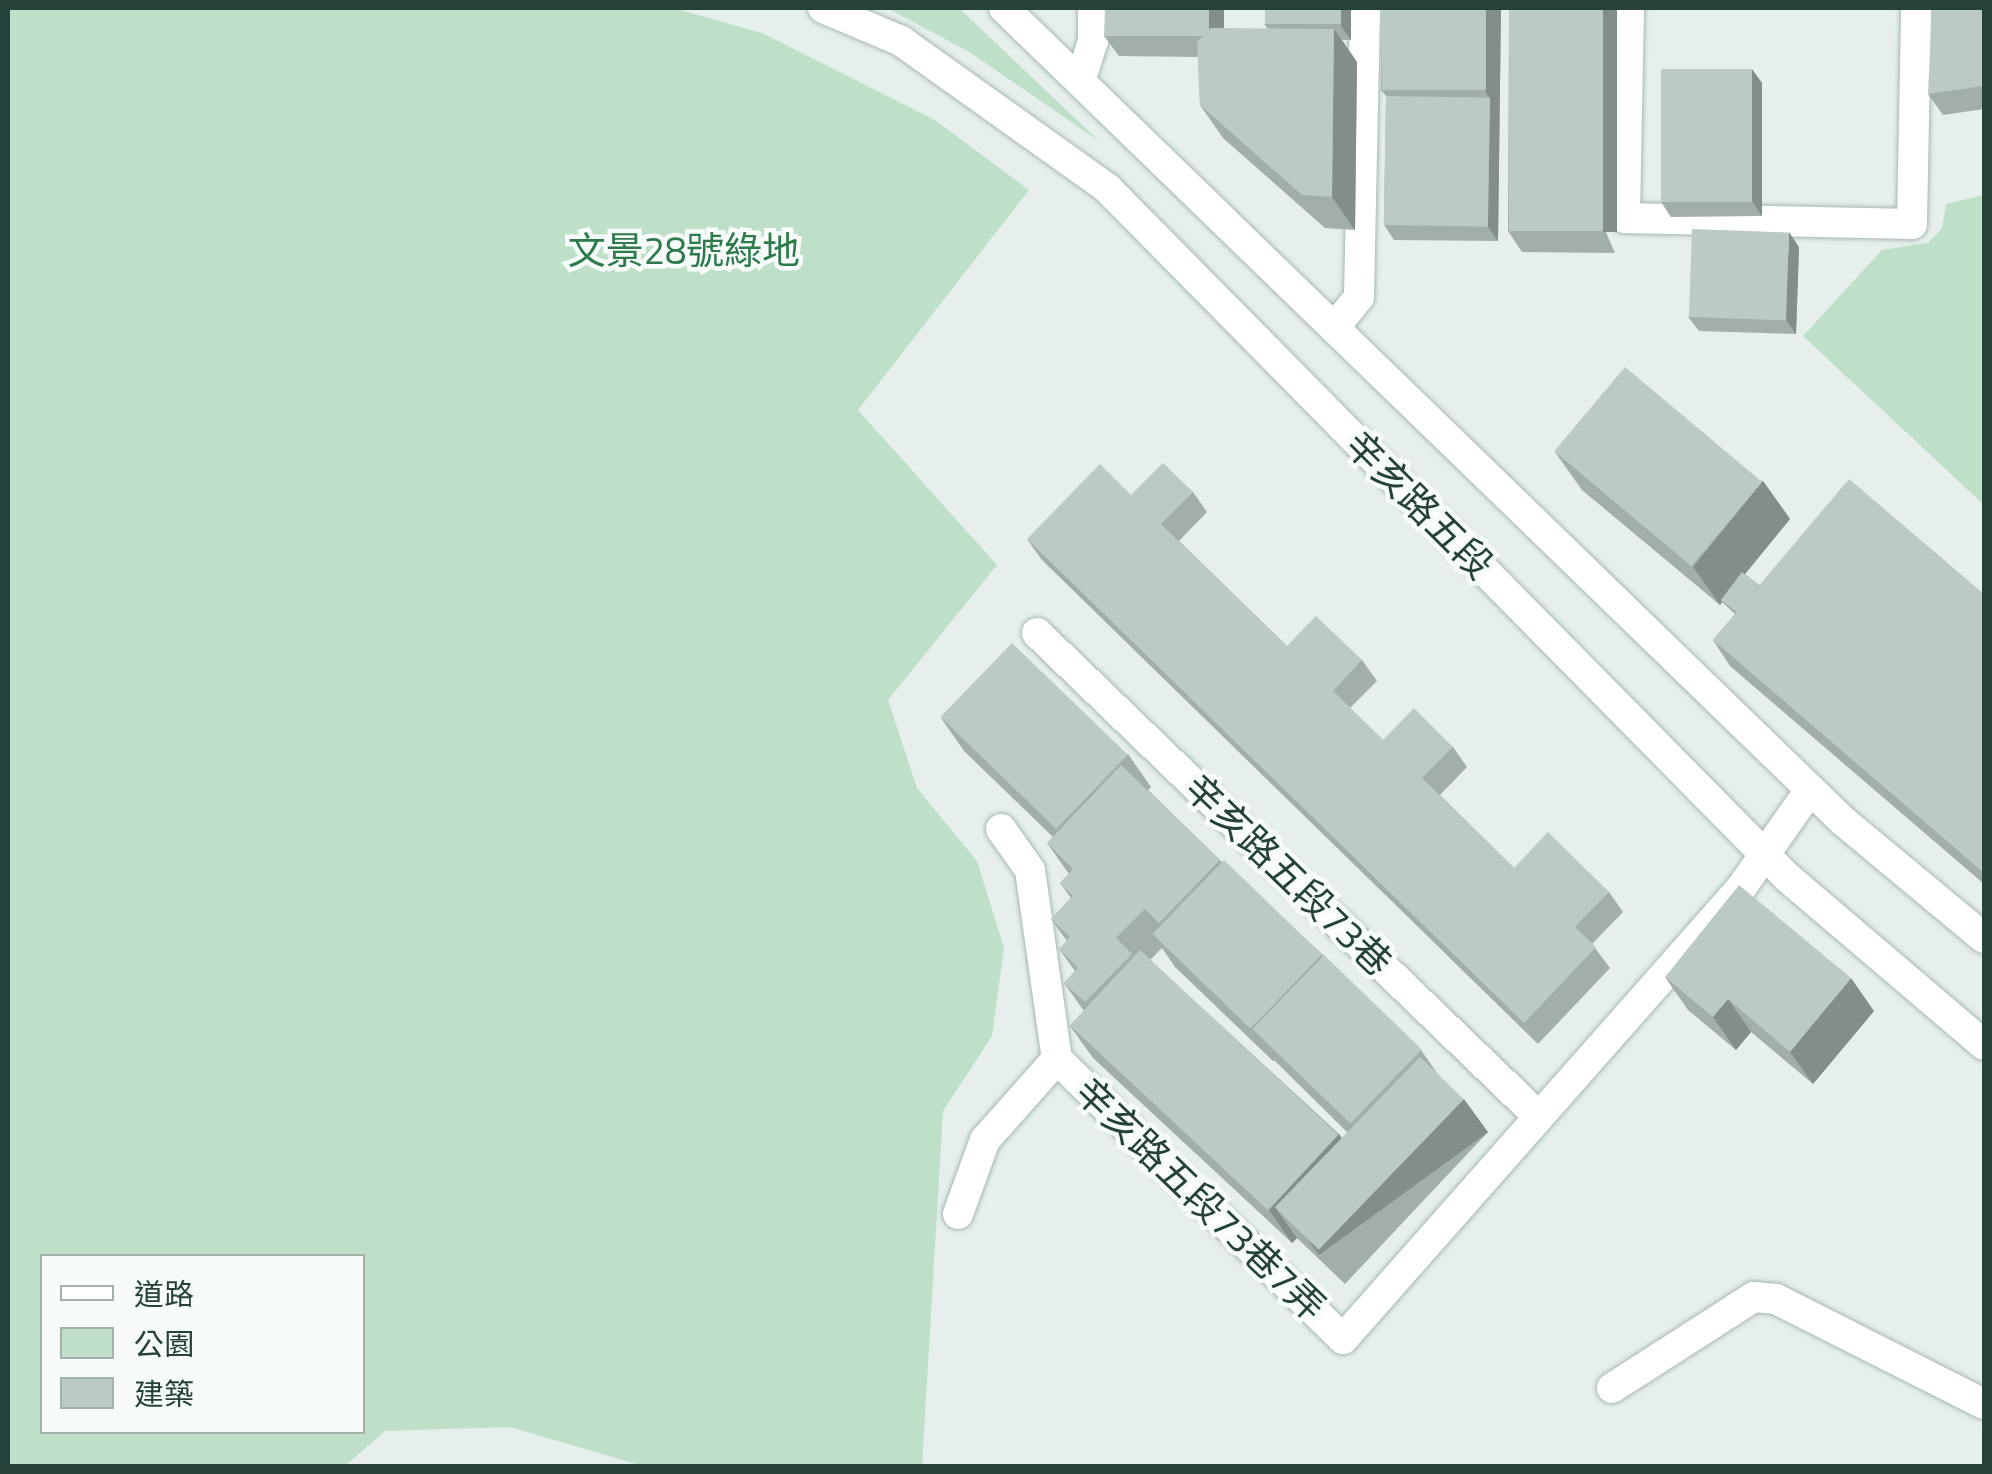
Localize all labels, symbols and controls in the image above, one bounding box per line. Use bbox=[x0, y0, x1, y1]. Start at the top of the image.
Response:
park label: 文景28號綠地 bbox=[568, 228, 800, 274]
street label: 辛亥路五段 bbox=[1336, 422, 1502, 588]
street label: 辛亥路五段73巷 bbox=[1175, 765, 1401, 985]
street label: 辛亥路五段73巷7弄 bbox=[1066, 1068, 1334, 1330]
legend bbox=[40, 1254, 365, 1434]
text: 道路 bbox=[134, 1271, 194, 1317]
text: 公園 bbox=[134, 1321, 194, 1367]
text: 建築 bbox=[134, 1371, 194, 1417]

